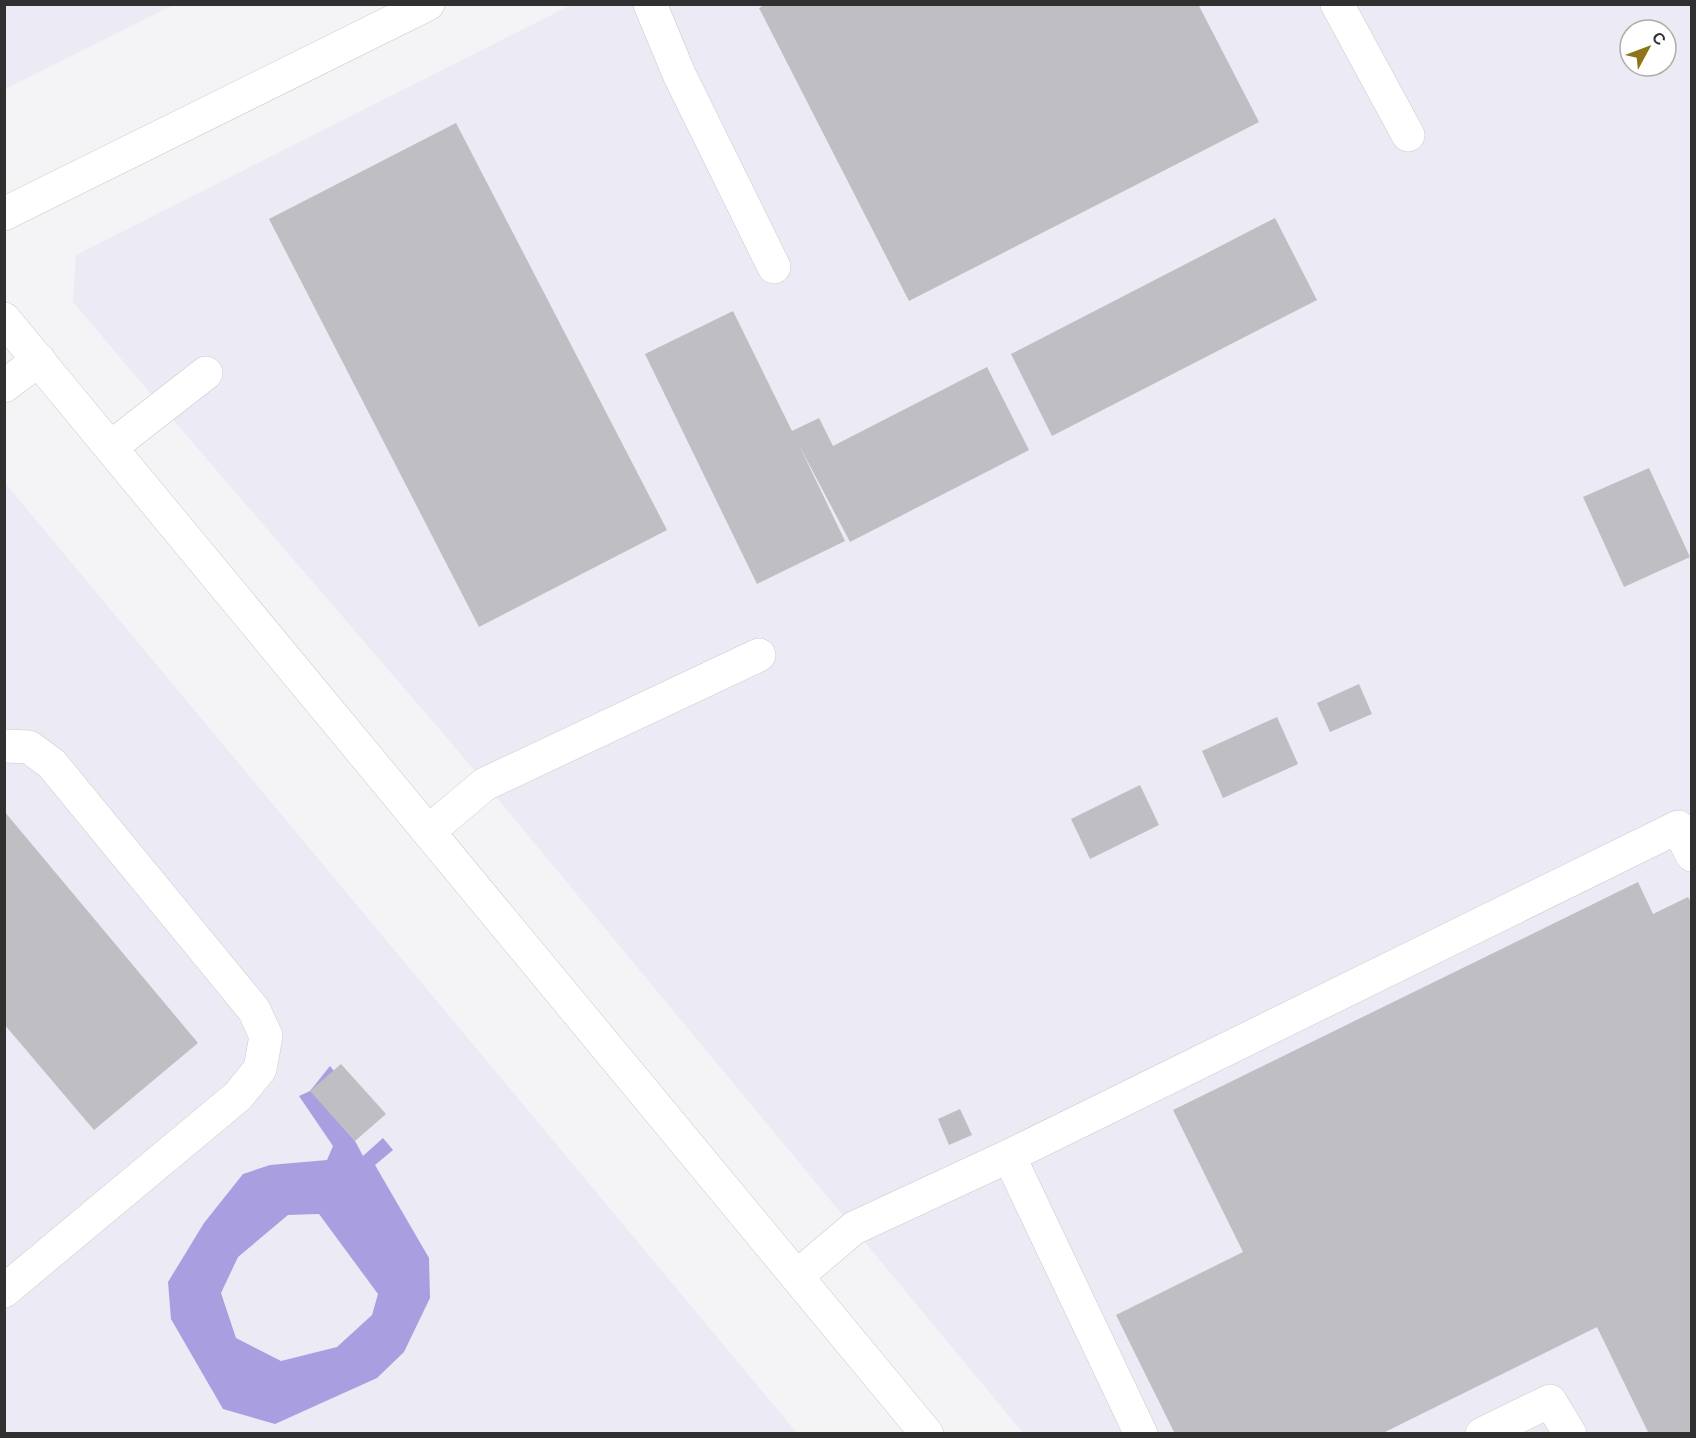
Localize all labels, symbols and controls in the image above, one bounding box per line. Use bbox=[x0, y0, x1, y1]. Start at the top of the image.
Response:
north arrow bbox=[1618, 18, 1678, 78]
text: С bbox=[1647, 27, 1671, 50]

